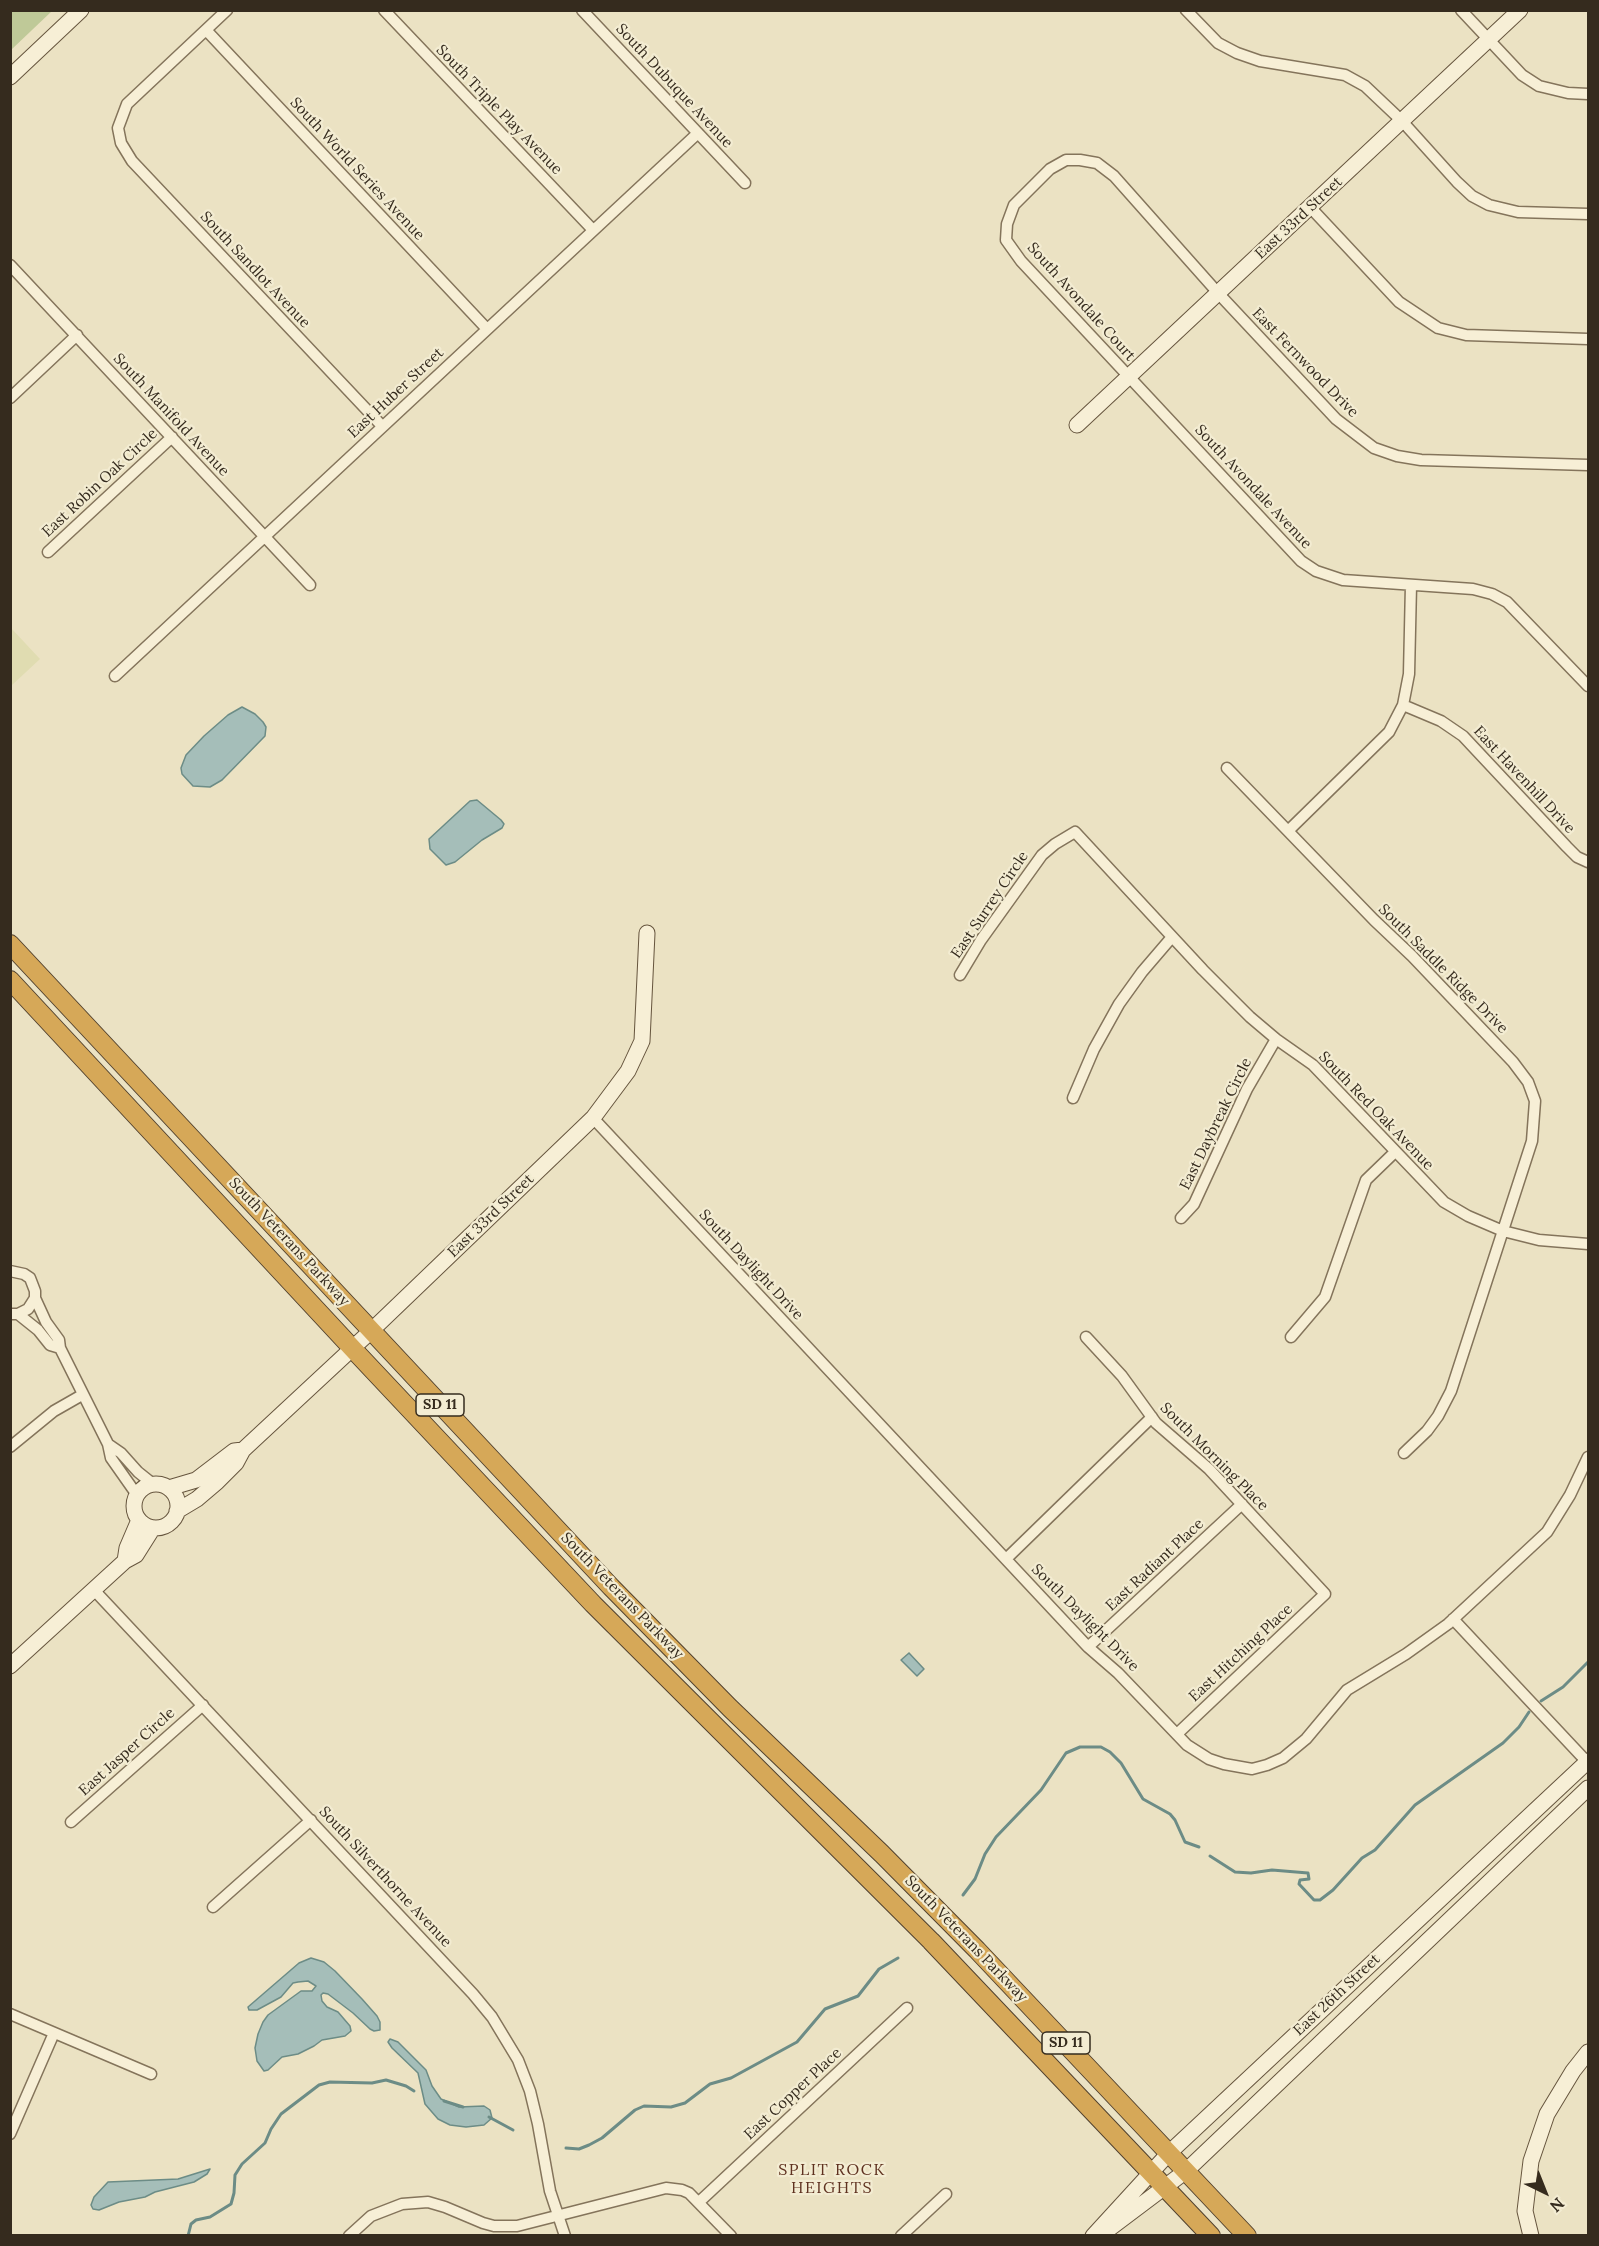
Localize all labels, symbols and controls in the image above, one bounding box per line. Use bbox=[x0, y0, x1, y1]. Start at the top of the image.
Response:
street label: South Dubuque Avenue bbox=[612, 20, 736, 152]
street label: South Triple Play Avenue bbox=[432, 41, 566, 179]
street label: South World Series Avenue bbox=[286, 94, 428, 244]
street label: East 33rd Street bbox=[1252, 173, 1346, 263]
street label: South Sandlot Avenue bbox=[196, 208, 314, 332]
street label: South Avondale Court bbox=[1023, 239, 1139, 365]
street label: East Fernwood Drive bbox=[1248, 305, 1362, 421]
street label: East Huber Street bbox=[345, 344, 447, 442]
street label: South Manifold Avenue bbox=[109, 350, 233, 480]
street label: South Avondale Avenue bbox=[1191, 421, 1315, 553]
street label: East Robin Oak Circle bbox=[39, 425, 161, 541]
street label: East Havenhill Drive bbox=[1470, 722, 1578, 838]
street label: East Surrey Circle bbox=[948, 848, 1032, 962]
street label: South Saddle Ridge Drive bbox=[1375, 901, 1511, 1037]
street label: South Red Oak Avenue bbox=[1315, 1048, 1437, 1174]
street label: East Daybreak Circle bbox=[1176, 1055, 1256, 1193]
street label: East 33rd Street bbox=[444, 1171, 538, 1261]
street label: South Veterans Parkway bbox=[225, 1174, 353, 1310]
street label: South Daylight Drive bbox=[695, 1206, 807, 1324]
road number: SD 11 bbox=[416, 1394, 464, 1416]
street label: South Morning Place bbox=[1156, 1399, 1272, 1515]
street label: East Radiant Place bbox=[1102, 1515, 1208, 1615]
street label: South Veterans Parkway bbox=[557, 1529, 687, 1663]
street label: South Daylight Drive bbox=[1028, 1561, 1142, 1675]
street label: East Hitching Place bbox=[1185, 1600, 1297, 1706]
street label: East Jasper Circle bbox=[75, 1704, 179, 1800]
street label: South Silverthorne Avenue bbox=[315, 1803, 455, 1951]
street label: South Veterans Parkway bbox=[901, 1872, 1031, 2006]
street label: East 26th Street bbox=[1290, 1950, 1384, 2040]
road number: SD 11 bbox=[1042, 2032, 1090, 2054]
street label: East Copper Place bbox=[741, 2044, 845, 2144]
district label: SPLIT ROCK HEIGHTS bbox=[778, 2160, 886, 2198]
north arrow bbox=[1515, 2162, 1575, 2222]
text: N bbox=[1546, 2194, 1569, 2217]

